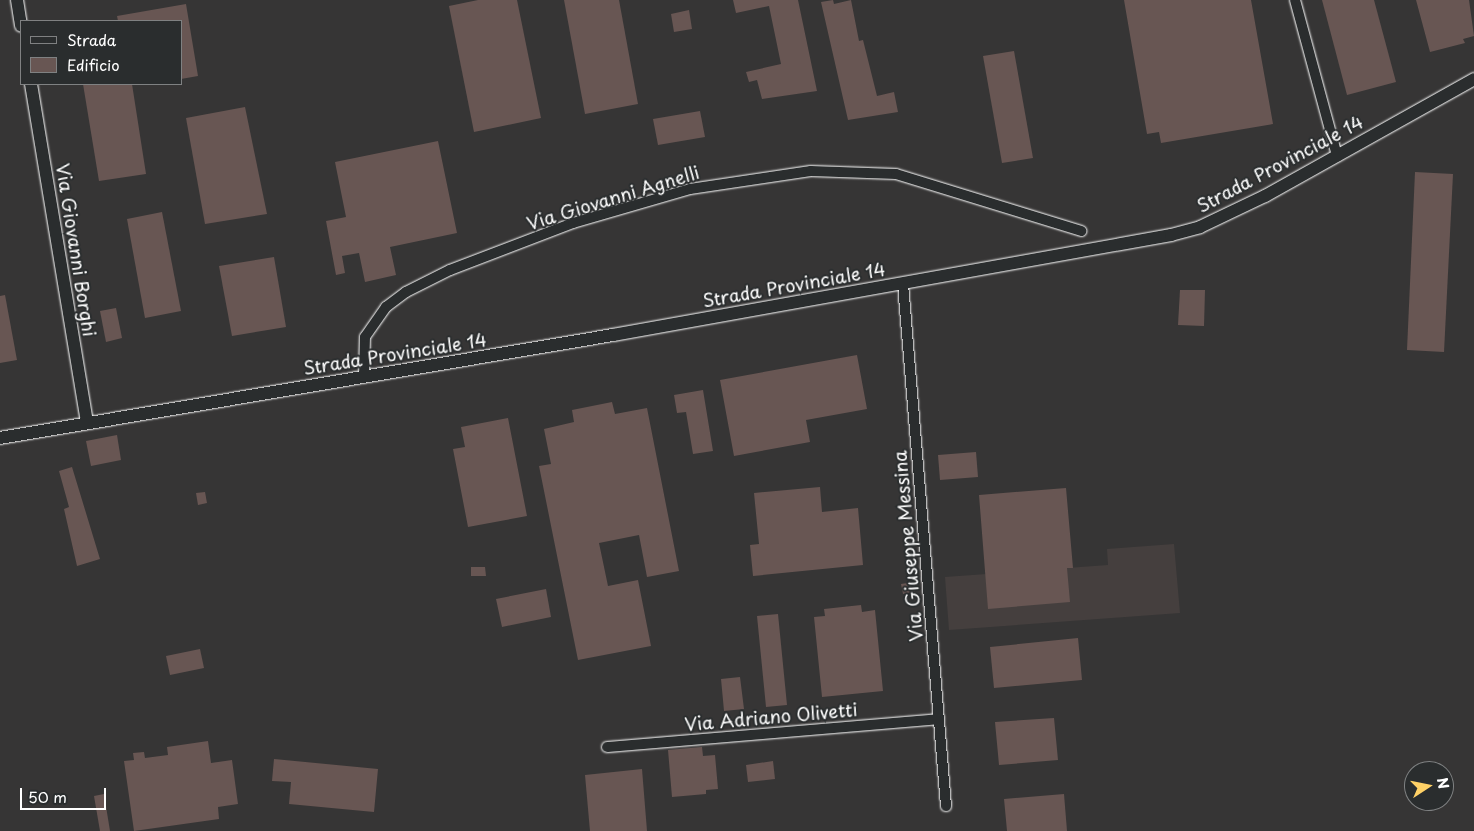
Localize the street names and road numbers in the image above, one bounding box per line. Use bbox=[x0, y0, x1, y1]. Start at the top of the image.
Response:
street label: Strada Provinciale 14 bbox=[1193, 111, 1367, 217]
street label: Via Giovanni Borghi bbox=[52, 162, 100, 338]
street label: Via Giovanni Agnelli bbox=[525, 162, 701, 234]
street label: Strada Provinciale 14 bbox=[701, 258, 887, 312]
street label: Strada Provinciale 14 bbox=[302, 329, 488, 379]
street label: Via Giuseppe Messina bbox=[889, 450, 927, 642]
street label: Via Adriano Olivetti bbox=[684, 699, 858, 735]

